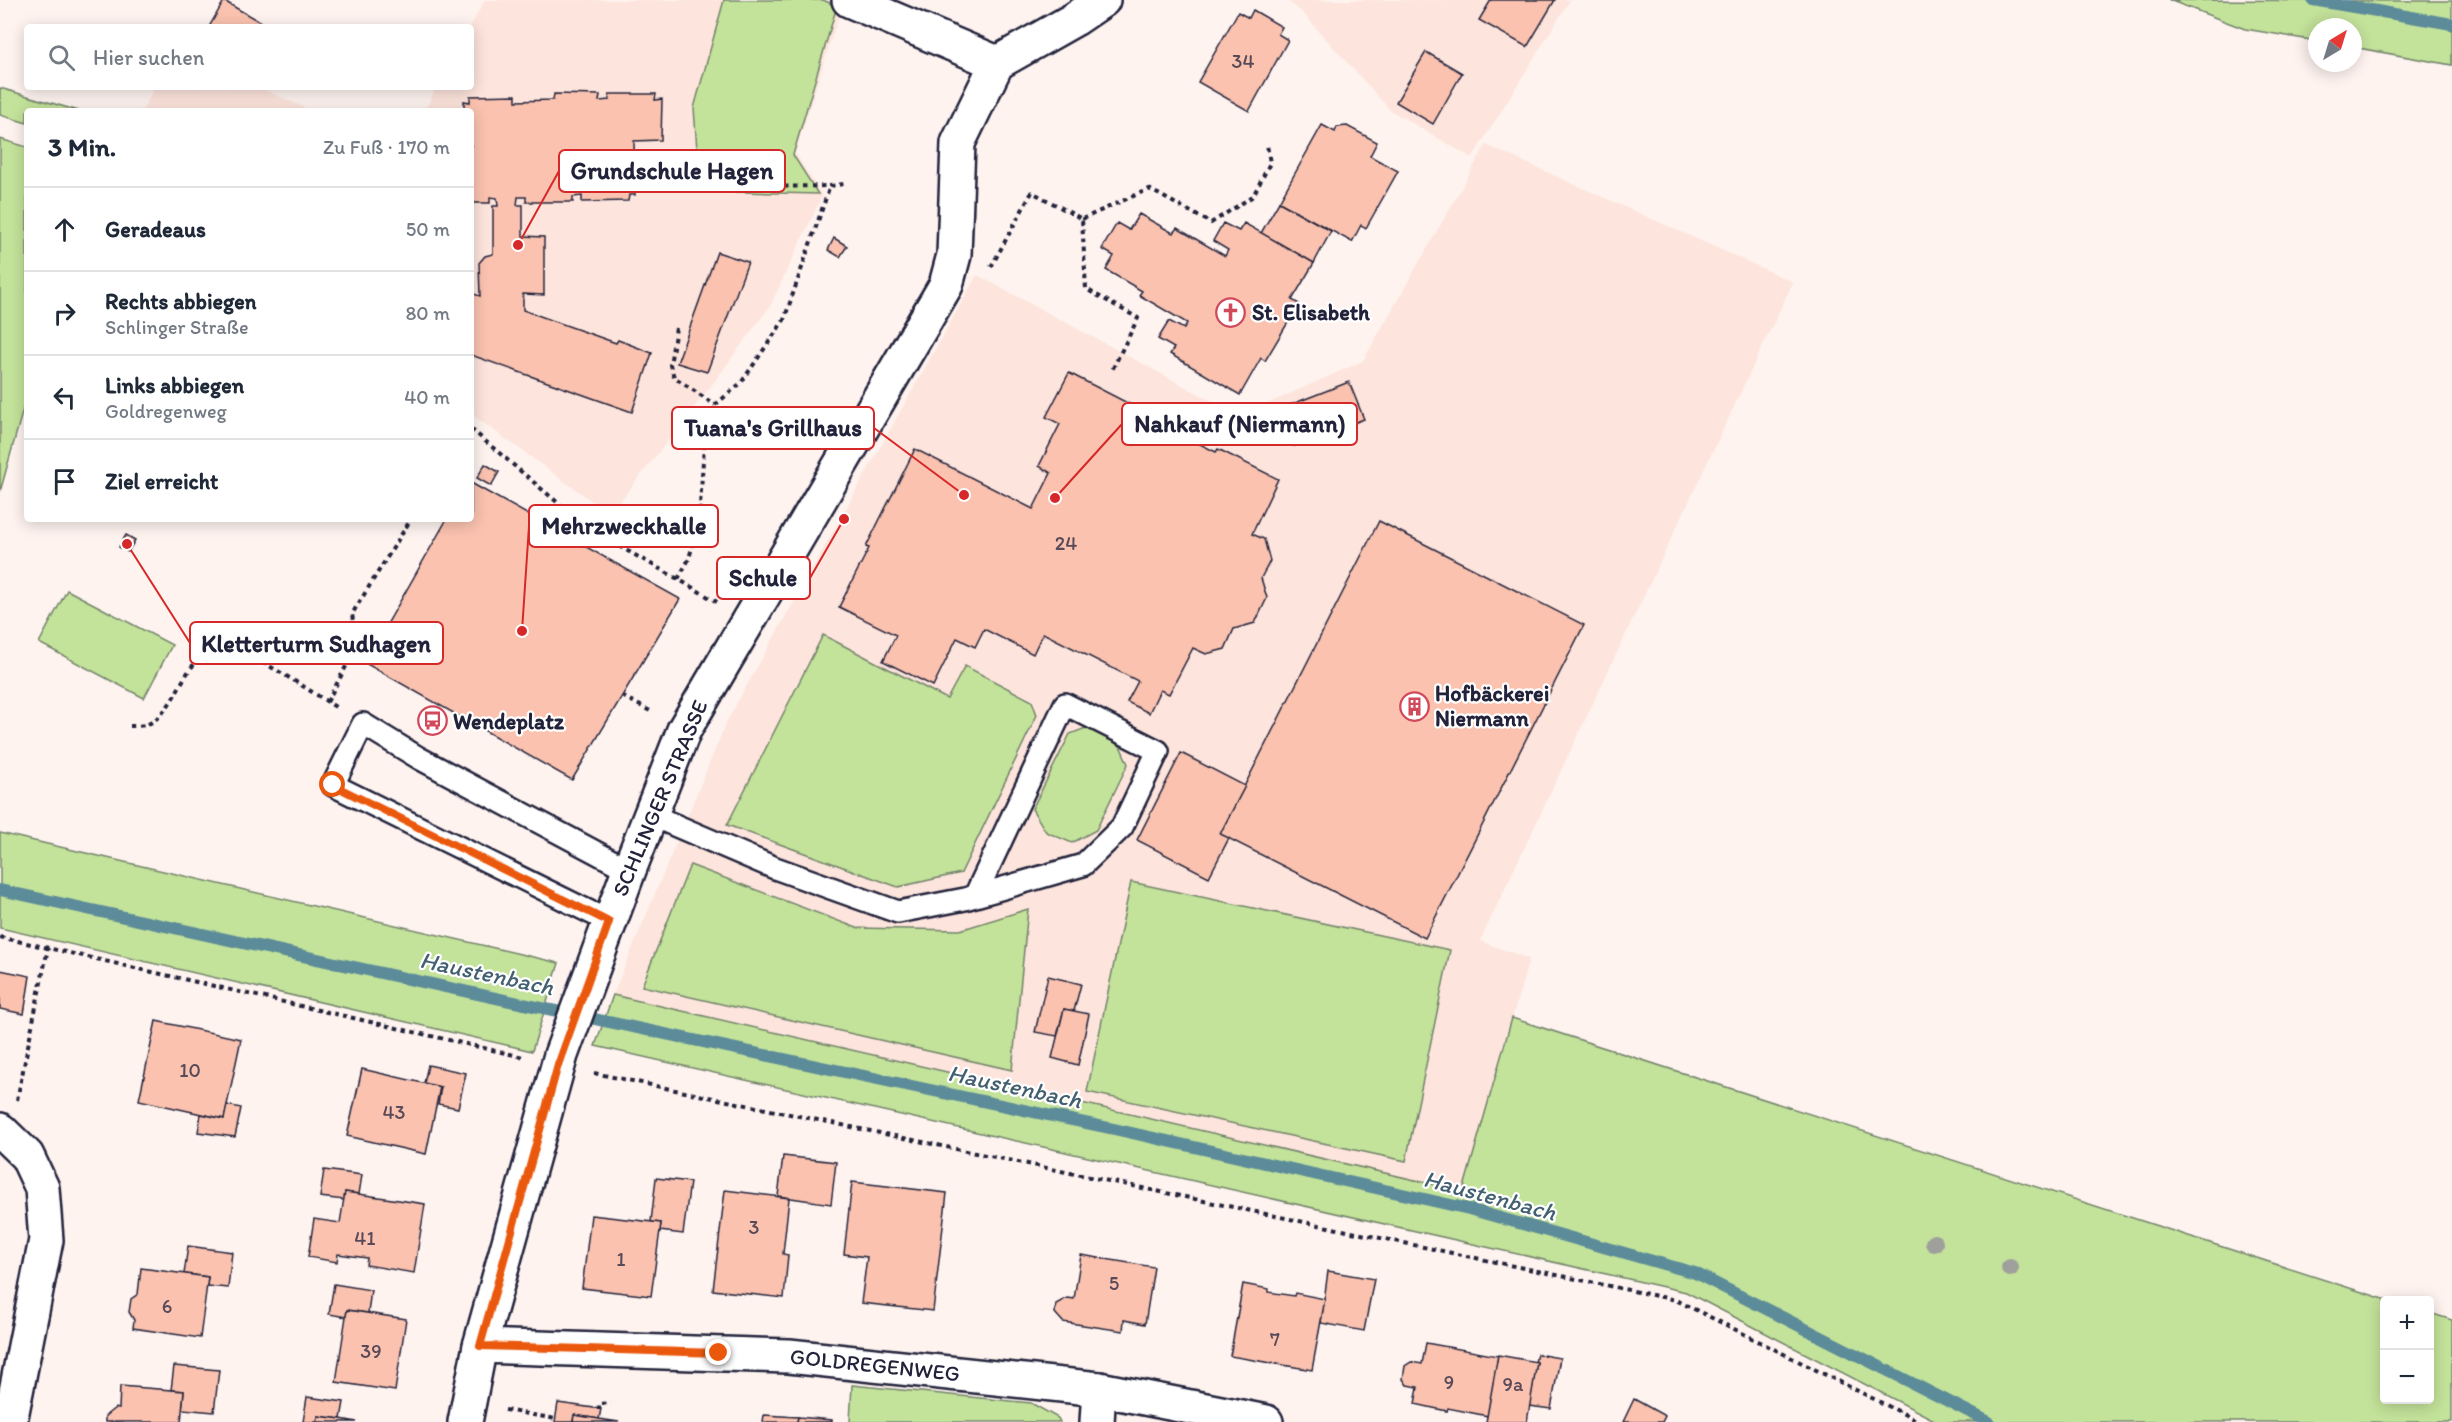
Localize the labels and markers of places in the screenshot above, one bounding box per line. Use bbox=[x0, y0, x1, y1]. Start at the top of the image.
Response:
callout: Grundschule Hagen bbox=[559, 150, 785, 192]
church icon: St. Elisabeth bbox=[1215, 296, 1247, 328]
place label: St. Elisabeth bbox=[1252, 299, 1370, 326]
callout: Nahkauf (Niermann) bbox=[1122, 403, 1357, 445]
callout: Tuana's Grillhaus bbox=[672, 407, 874, 449]
callout: Mehrzweckhalle bbox=[529, 505, 718, 547]
callout: Schule bbox=[717, 557, 810, 599]
callout: Kletterturm Sudhagen bbox=[190, 622, 443, 664]
place label: Hofbäckerei Niermann bbox=[1435, 680, 1549, 732]
building icon: Hofbäckerei Niermann bbox=[1398, 690, 1430, 722]
bus stop icon: Wendeplatz bbox=[416, 705, 448, 737]
place label: Wendeplatz bbox=[453, 708, 565, 735]

